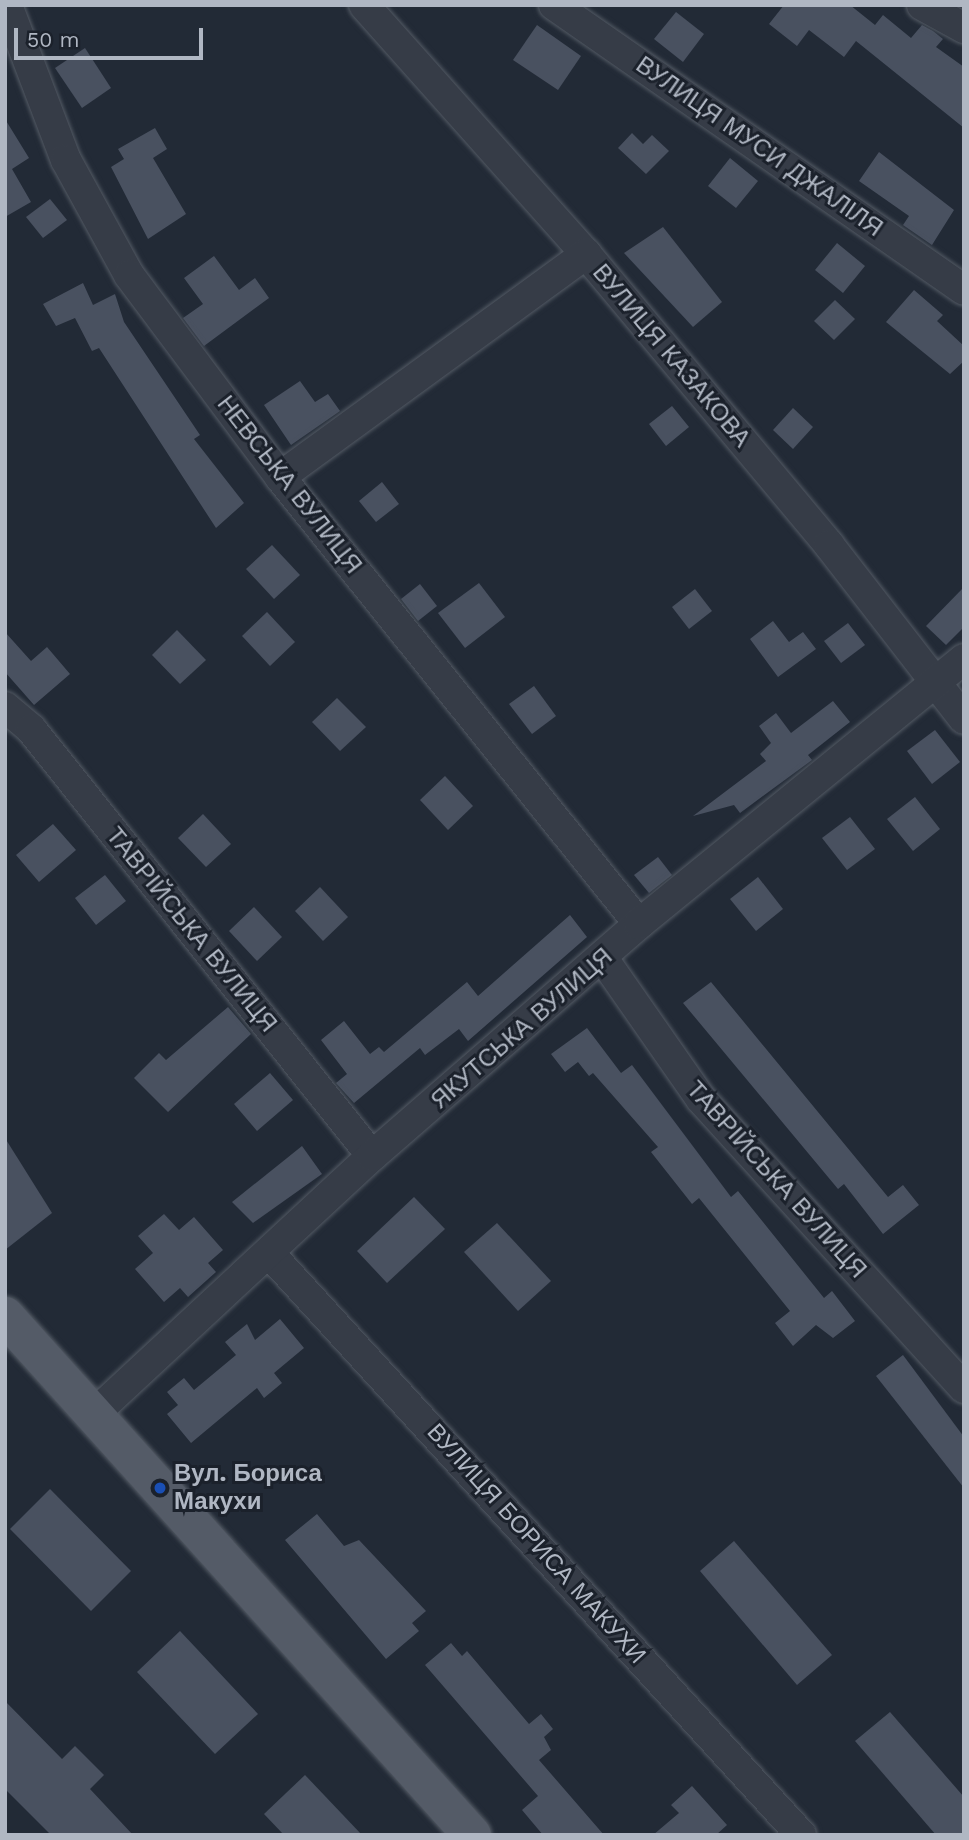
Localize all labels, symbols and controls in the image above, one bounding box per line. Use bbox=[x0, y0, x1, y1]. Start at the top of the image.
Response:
scale bar bbox=[18, 14, 206, 58]
text: 50 m bbox=[27, 27, 79, 52]
street label: ВУЛИЦЯ МУСИ ДЖАЛІЛЯ bbox=[630, 51, 888, 243]
street label: ВУЛИЦЯ КАЗАКОВА bbox=[586, 259, 756, 453]
street label: НЕВСЬКА ВУЛИЦЯ bbox=[211, 390, 367, 580]
street label: ТАВРІЙСЬКА ВУЛИЦЯ bbox=[100, 822, 282, 1038]
street label: ЯКУТСЬКА ВУЛИЦЯ bbox=[426, 943, 618, 1115]
street label: ТАВРІЙСЬКА ВУЛИЦЯ bbox=[680, 1076, 872, 1284]
street label: ВУЛИЦЯ БОРИСА МАКУХИ bbox=[421, 1418, 651, 1670]
place label: Вул. Бориса Макухи bbox=[174, 1460, 322, 1516]
marker: Вул. Бориса Макухи bbox=[152, 1480, 168, 1496]

